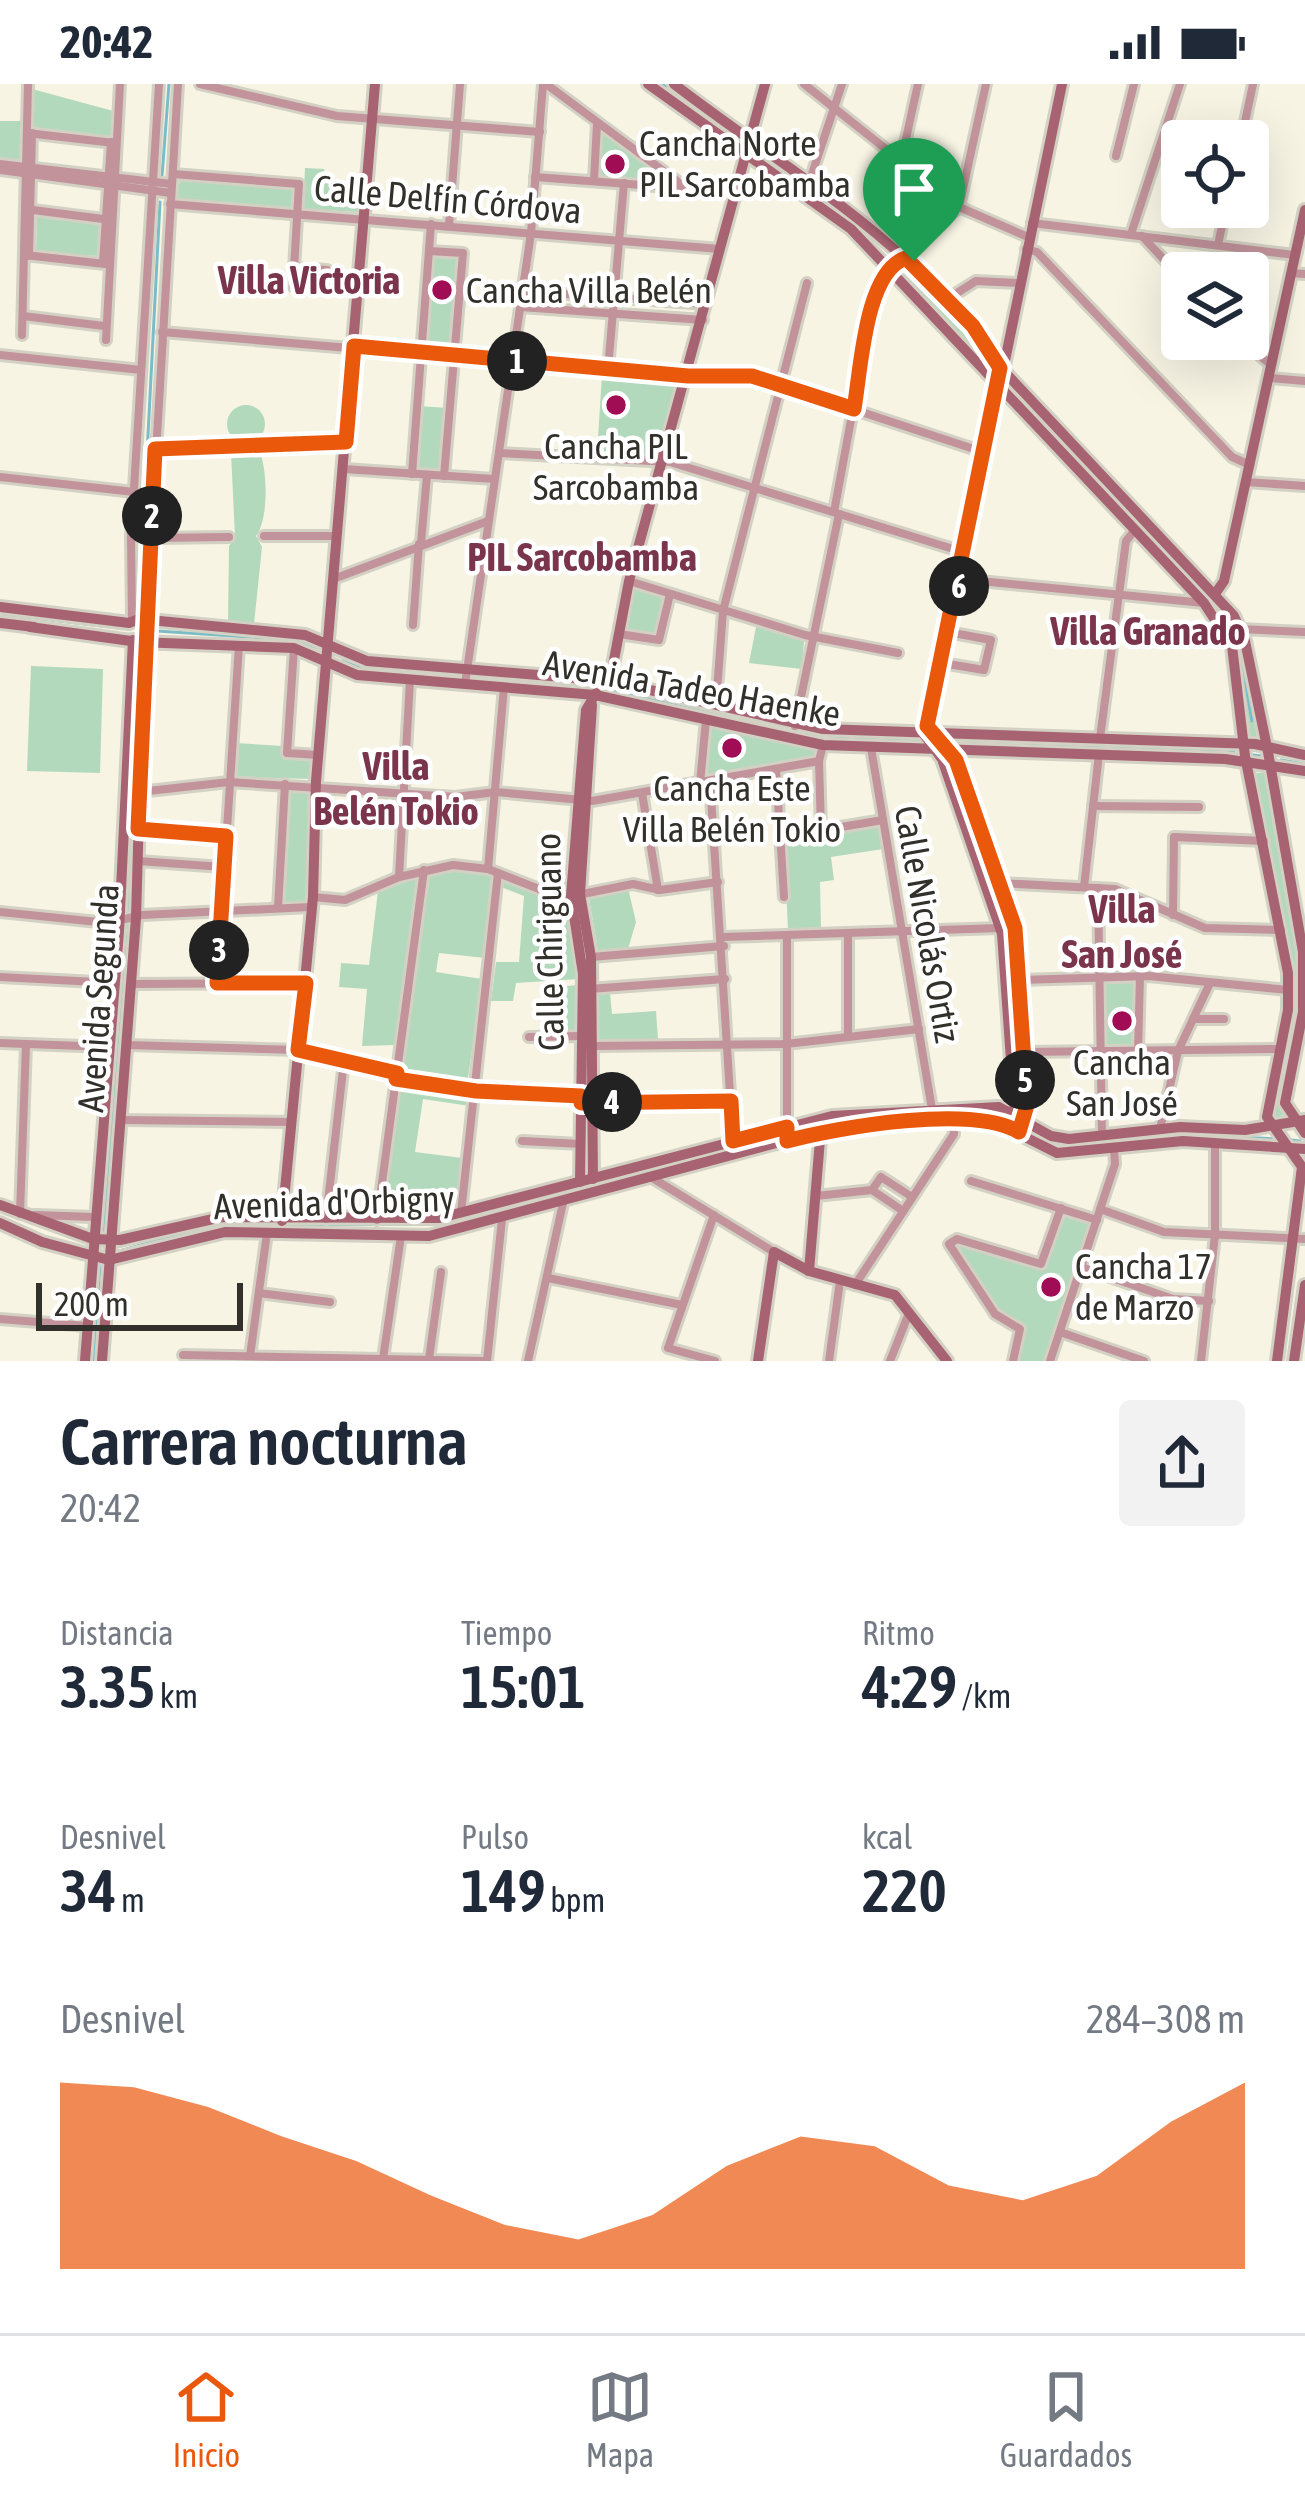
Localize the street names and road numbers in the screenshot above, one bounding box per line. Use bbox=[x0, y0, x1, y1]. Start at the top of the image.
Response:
street label: Calle Delfín Córdova bbox=[313, 166, 583, 232]
street label: Avenida Tadeo Haenke bbox=[540, 641, 844, 735]
street label: Calle Nicolás Ortiz bbox=[887, 802, 969, 1046]
street label: Calle Chiriguano bbox=[526, 833, 572, 1051]
street label: Avenida Segunda bbox=[69, 883, 127, 1113]
street label: Avenida d'Orbigny bbox=[213, 1177, 455, 1227]

